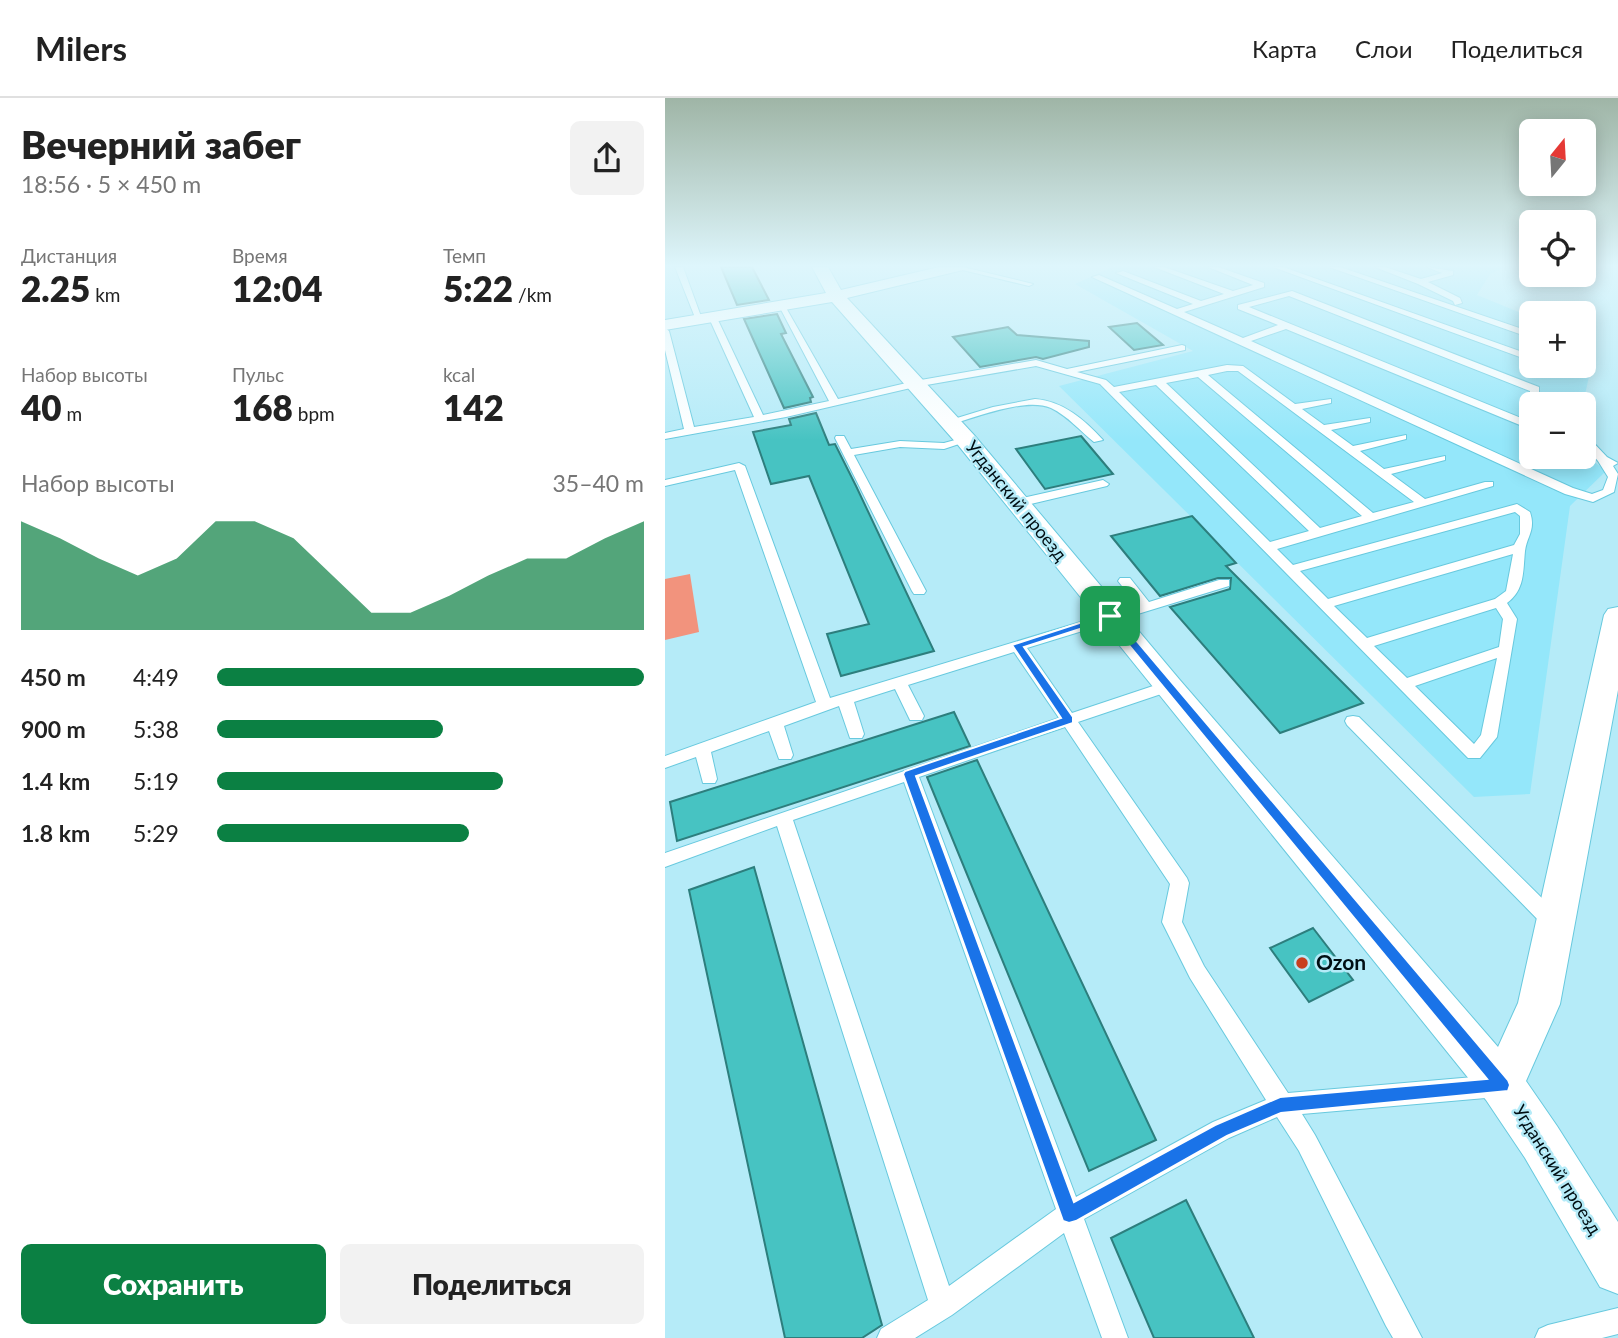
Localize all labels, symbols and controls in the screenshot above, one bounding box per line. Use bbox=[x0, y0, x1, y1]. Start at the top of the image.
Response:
text: Milers bbox=[35, 28, 127, 68]
text: Карта bbox=[1252, 34, 1317, 63]
text: Слои bbox=[1355, 34, 1412, 63]
text: Поделиться bbox=[1450, 34, 1583, 63]
north arrow bbox=[1519, 119, 1596, 196]
map controls bbox=[1519, 119, 1596, 469]
text: Вечерний забег bbox=[21, 121, 301, 167]
button: share bbox=[570, 121, 644, 195]
text: 18:56 · 5 × 450 m bbox=[21, 170, 201, 198]
button: locate bbox=[1519, 210, 1596, 287]
text: Дистанция bbox=[21, 244, 117, 267]
text: Время bbox=[232, 244, 288, 267]
text: Темп bbox=[443, 244, 486, 267]
text: 2.25 bbox=[21, 267, 90, 309]
text: 12:04 bbox=[232, 267, 322, 309]
text: 5:22 bbox=[443, 267, 513, 309]
text: km bbox=[90, 283, 120, 306]
text: /km bbox=[513, 283, 552, 306]
button: + bbox=[1519, 301, 1596, 378]
text: Набор высоты bbox=[21, 363, 148, 386]
text: Пульс bbox=[232, 363, 284, 386]
text: kcal bbox=[443, 363, 475, 386]
text: 40 bbox=[21, 386, 62, 428]
text: 168 bbox=[232, 386, 293, 428]
text: 142 bbox=[443, 386, 504, 428]
button: − bbox=[1519, 392, 1596, 469]
text: m bbox=[62, 402, 82, 425]
text: bpm bbox=[293, 402, 335, 425]
street label: Угданский проезд bbox=[961, 436, 1072, 565]
text: Набор высоты bbox=[21, 469, 175, 497]
text: 35–40 m bbox=[552, 469, 644, 497]
pin bbox=[1080, 586, 1140, 646]
icon: arrive bbox=[1091, 597, 1129, 635]
text: 450 m bbox=[21, 663, 86, 691]
text: 4:49 bbox=[133, 663, 179, 691]
text: 900 m bbox=[21, 715, 86, 743]
text: 5:38 bbox=[133, 715, 179, 743]
text: 1.4 km bbox=[21, 767, 90, 795]
text: 5:19 bbox=[133, 767, 179, 795]
text: 1.8 km bbox=[21, 819, 90, 847]
text: 5:29 bbox=[133, 819, 179, 847]
place label: Ozon bbox=[1316, 949, 1366, 974]
marker: Ozon bbox=[1294, 955, 1310, 971]
street label: Угданский проезд bbox=[1509, 1101, 1607, 1238]
button: Сохранить bbox=[21, 1244, 326, 1324]
button: Поделиться bbox=[340, 1244, 644, 1324]

